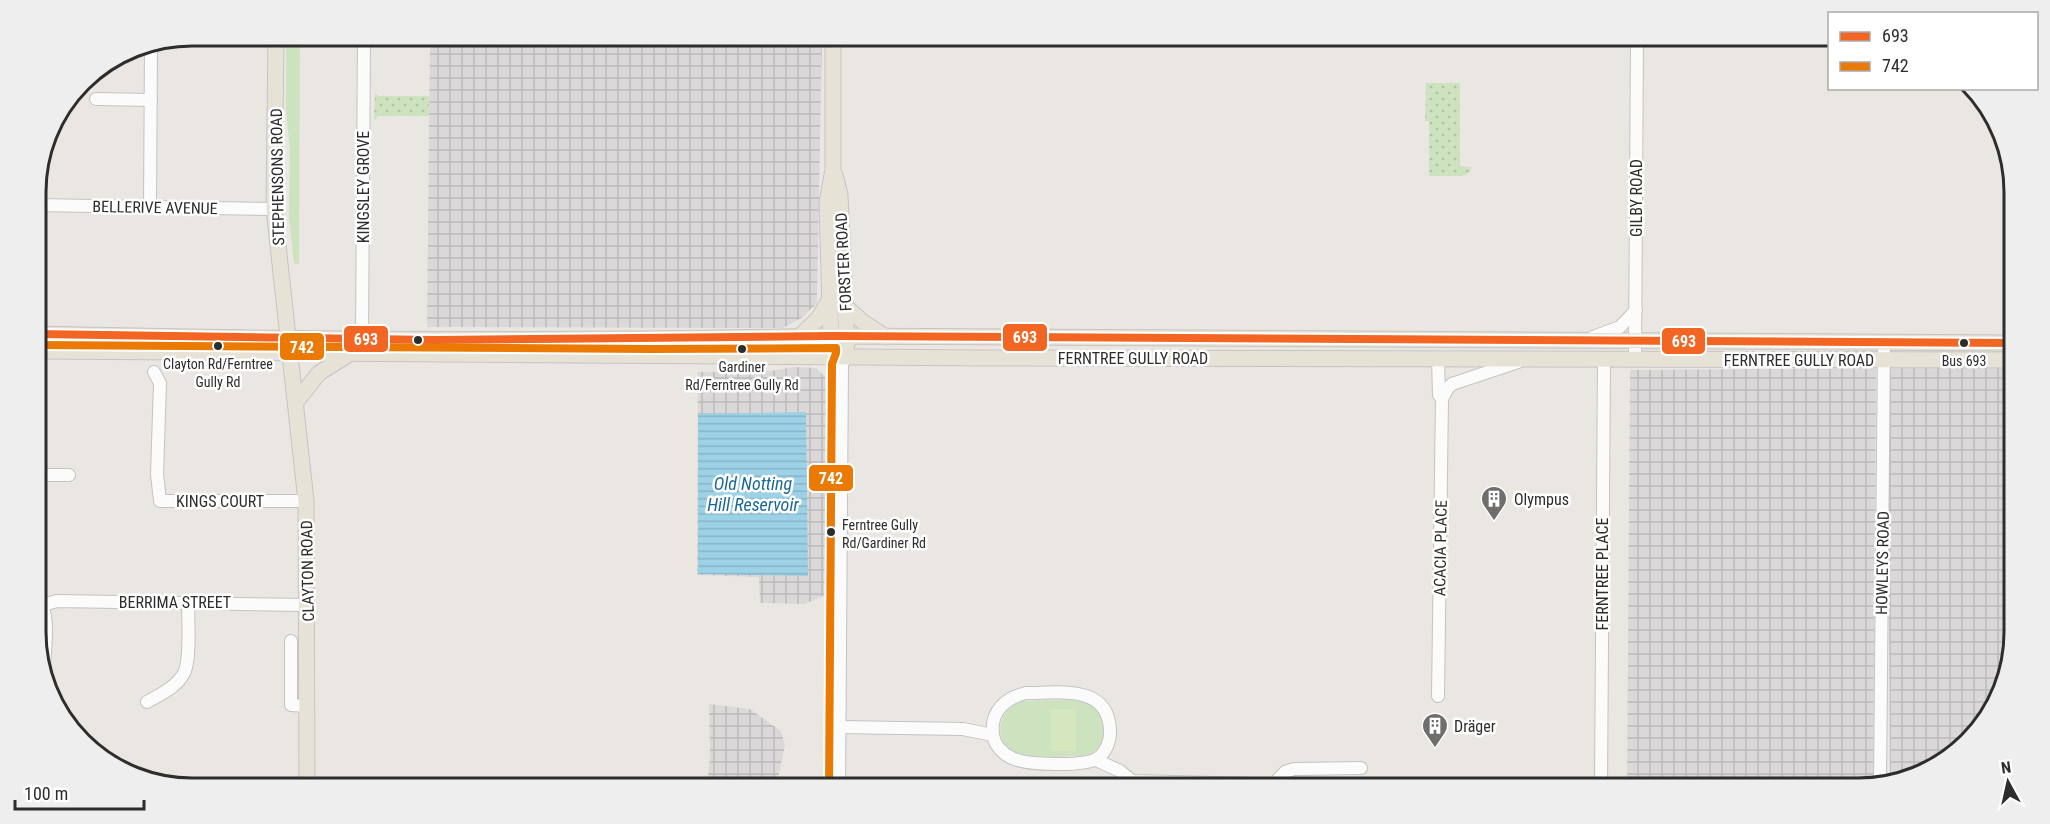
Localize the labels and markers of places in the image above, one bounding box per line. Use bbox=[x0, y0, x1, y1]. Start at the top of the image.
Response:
unlabelled marker bbox=[412, 334, 424, 346]
marker: Bus 693 bbox=[1958, 337, 1970, 349]
marker: Clayton Rd/Ferntree Gully Rd bbox=[212, 340, 224, 352]
marker: Gardiner Rd/Ferntree Gully Rd bbox=[736, 343, 748, 355]
place label: Bus 693 bbox=[1942, 353, 1986, 369]
place label: Clayton Rd/Ferntree Gully Rd bbox=[163, 356, 273, 390]
place label: Gardiner Rd/Ferntree Gully Rd bbox=[685, 359, 799, 393]
building icon: Olympus bbox=[1479, 484, 1509, 522]
place label: Olympus bbox=[1514, 490, 1569, 509]
place label: Ferntree Gully Rd/Gardiner Rd bbox=[842, 517, 926, 551]
marker: Ferntree Gully Rd/Gardiner Rd bbox=[825, 526, 837, 538]
building icon: Dräger bbox=[1420, 711, 1450, 749]
place label: Dräger bbox=[1454, 717, 1496, 736]

